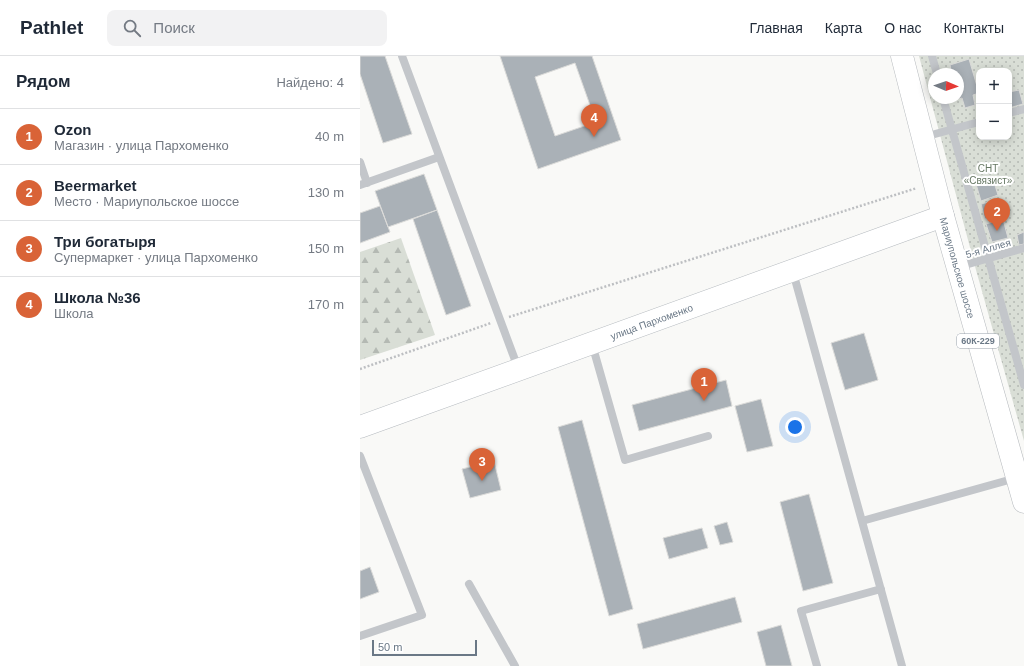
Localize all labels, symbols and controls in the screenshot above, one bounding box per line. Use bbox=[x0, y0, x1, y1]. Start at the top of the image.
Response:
search box bbox=[107, 10, 387, 46]
text: Pathlet bbox=[20, 17, 83, 38]
icon: search bbox=[121, 17, 143, 39]
text: Поиск bbox=[153, 19, 195, 36]
text: Главная bbox=[749, 20, 803, 36]
text: Карта bbox=[825, 20, 862, 36]
text: О нас bbox=[884, 20, 922, 36]
text: Контакты bbox=[944, 20, 1004, 36]
north arrow bbox=[928, 68, 964, 104]
map controls bbox=[976, 68, 1012, 140]
button: + bbox=[976, 68, 1012, 104]
text: Рядом bbox=[16, 72, 71, 91]
text: Найдено: 4 bbox=[276, 75, 344, 90]
pin: 4 bbox=[581, 104, 607, 137]
button: − bbox=[976, 104, 1012, 140]
text: Ozon bbox=[54, 121, 92, 138]
text: 1 bbox=[25, 129, 33, 144]
text: 40 m bbox=[315, 129, 344, 144]
text: Магазин · улица Пархоменко bbox=[54, 138, 229, 153]
park label: СНТ «Связист» bbox=[964, 163, 1013, 186]
text: Beermarket bbox=[54, 177, 137, 194]
text: 2 bbox=[25, 185, 33, 200]
text: 130 m bbox=[308, 185, 344, 200]
text: Место · Мариупольское шоссе bbox=[54, 194, 239, 209]
pin: 2 bbox=[984, 198, 1010, 231]
street label: Мариупольское шоссе bbox=[938, 216, 977, 320]
text: Три богатыря bbox=[54, 233, 156, 250]
street label: 5-я Аллея bbox=[964, 237, 1012, 260]
text: 3 bbox=[25, 241, 33, 256]
text: 150 m bbox=[308, 241, 344, 256]
text: Супермаркет · улица Пархоменко bbox=[54, 250, 258, 265]
text: Школа №36 bbox=[54, 289, 141, 306]
text: 4 bbox=[25, 297, 33, 312]
text: 170 m bbox=[308, 297, 344, 312]
street label: улица Пархоменко bbox=[609, 302, 695, 342]
text: Школа bbox=[54, 306, 94, 321]
road number: 60К-229 bbox=[957, 334, 999, 348]
pin: 1 bbox=[691, 368, 717, 401]
your location bbox=[785, 417, 805, 437]
pin: 3 bbox=[469, 448, 495, 481]
scale bar bbox=[372, 638, 477, 657]
text: 50 m bbox=[378, 641, 402, 653]

